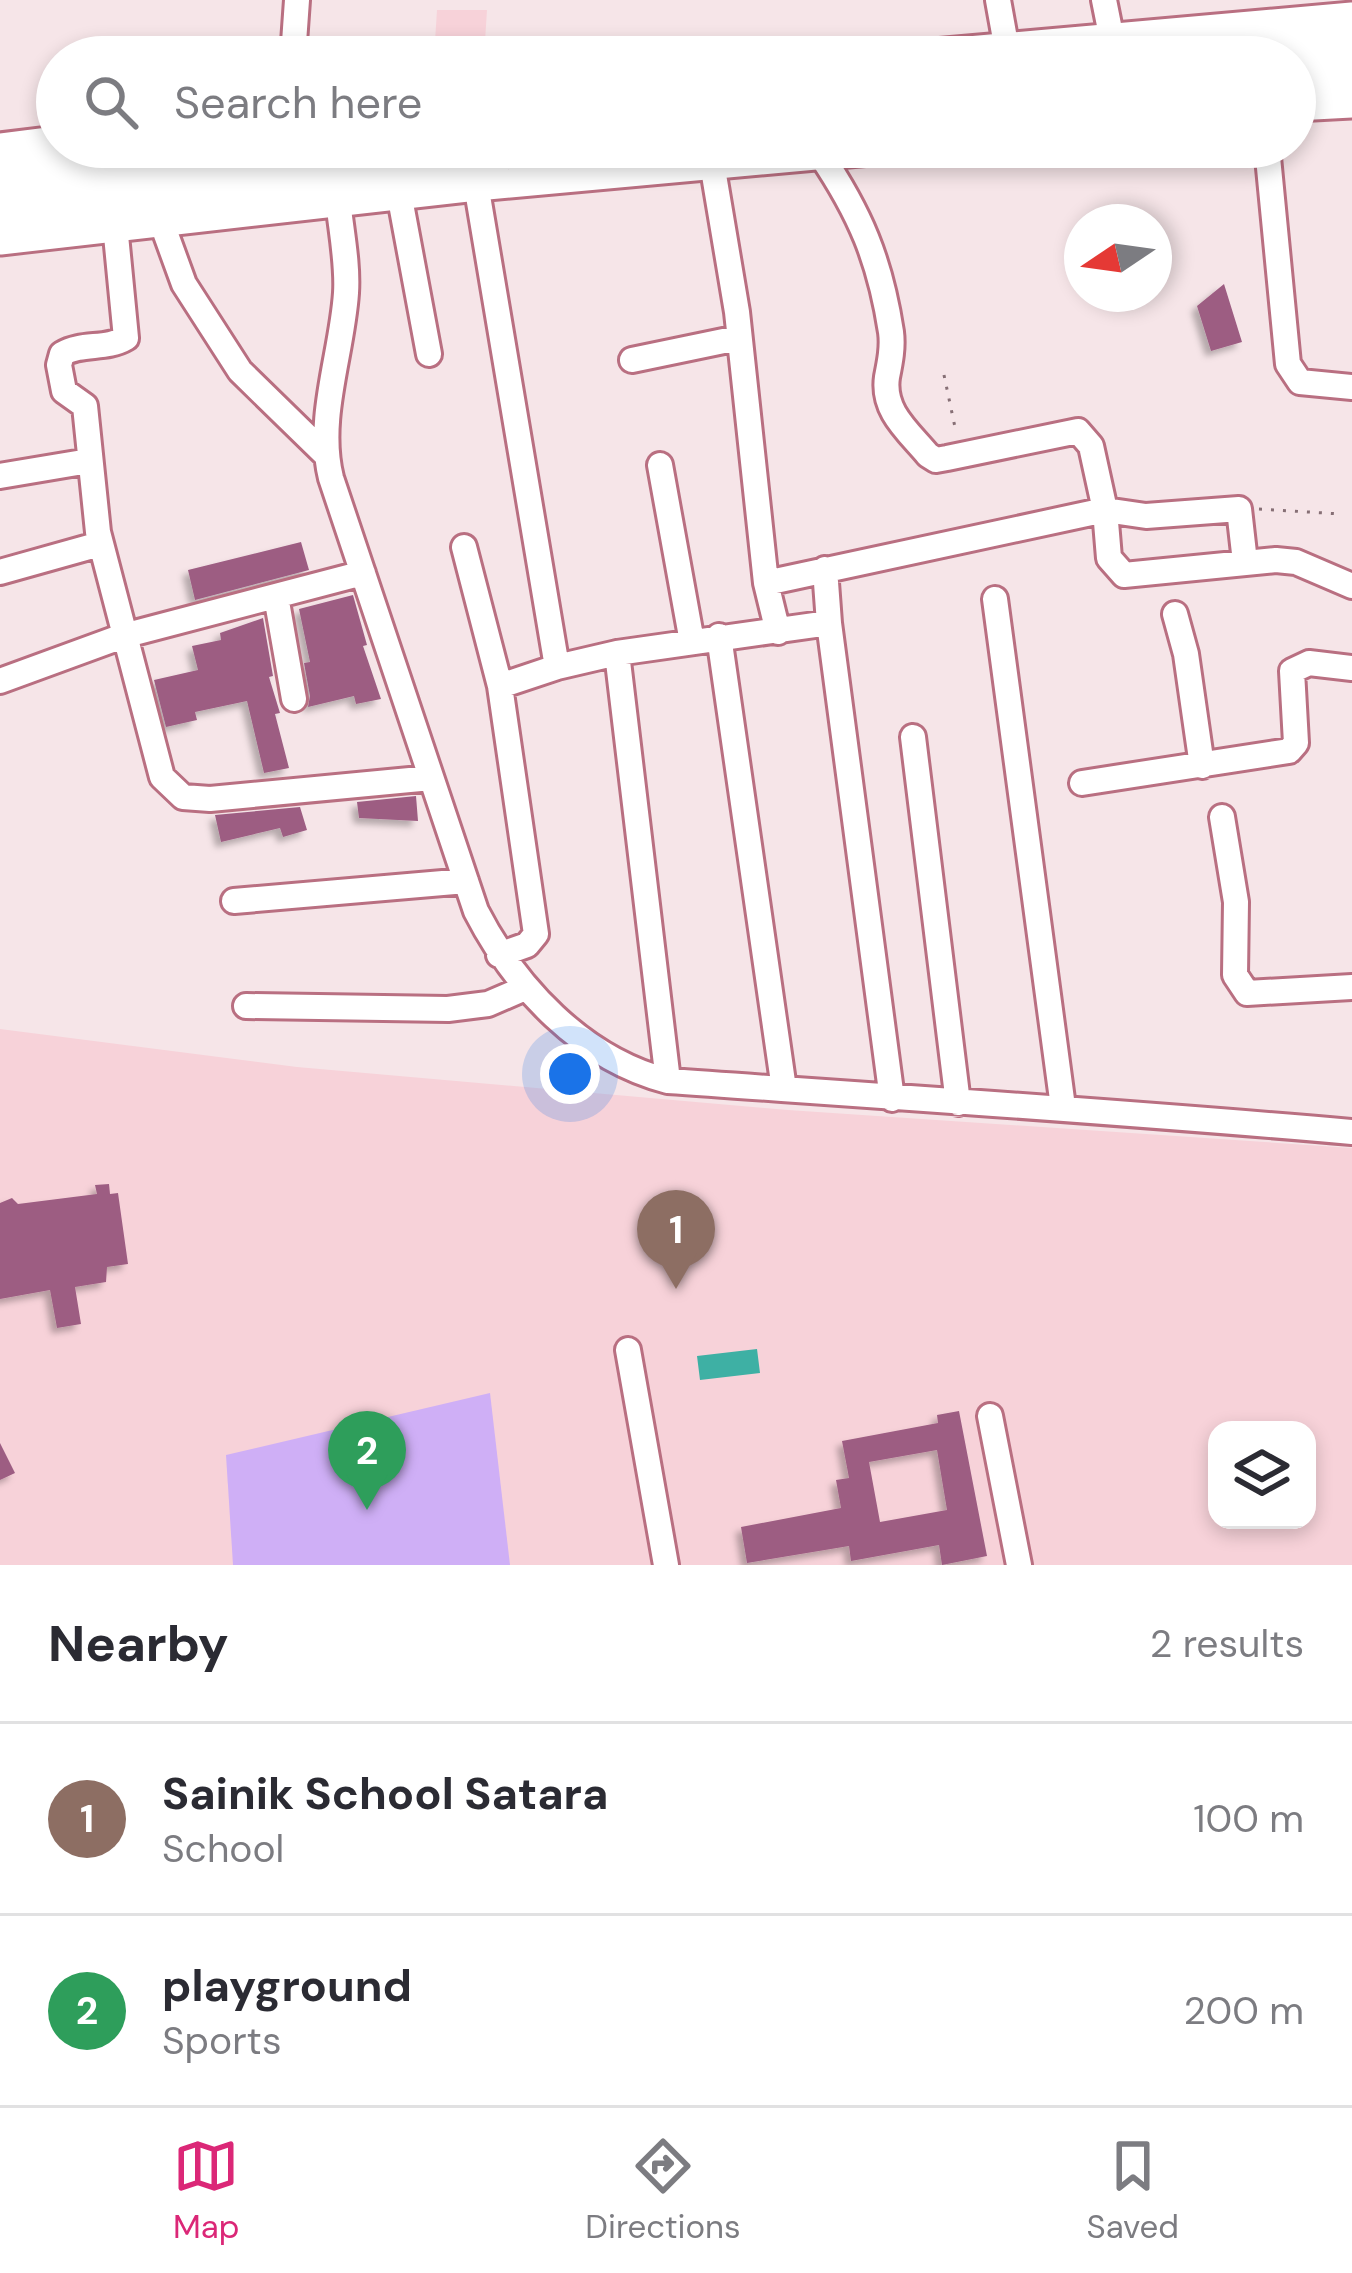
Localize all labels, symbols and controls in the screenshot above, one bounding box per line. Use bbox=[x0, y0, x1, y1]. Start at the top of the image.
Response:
search box bbox=[36, 36, 1316, 168]
icon: search bbox=[78, 69, 144, 135]
text: Search here bbox=[174, 73, 422, 132]
north arrow bbox=[1064, 204, 1172, 312]
your location bbox=[540, 1044, 600, 1104]
pin: 1 bbox=[637, 1190, 715, 1289]
pin: 2 bbox=[328, 1411, 406, 1510]
map controls bbox=[1208, 1421, 1316, 1529]
button: layers bbox=[1208, 1421, 1316, 1529]
text: Nearby bbox=[48, 1610, 229, 1677]
text: 2 results bbox=[1150, 1618, 1304, 1669]
text: Sainik School Satara bbox=[162, 1764, 608, 1823]
text: 1 bbox=[80, 1793, 94, 1844]
text: 100 m bbox=[1193, 1793, 1304, 1844]
text: School bbox=[162, 1823, 284, 1874]
text: playground bbox=[162, 1956, 412, 2015]
text: 2 bbox=[76, 1985, 98, 2036]
text: 200 m bbox=[1183, 1985, 1304, 2036]
text: Sports bbox=[162, 2015, 281, 2066]
tab: Map bbox=[173, 2133, 239, 2248]
tab: Directions bbox=[585, 2133, 741, 2248]
tab: Saved bbox=[1087, 2133, 1179, 2248]

